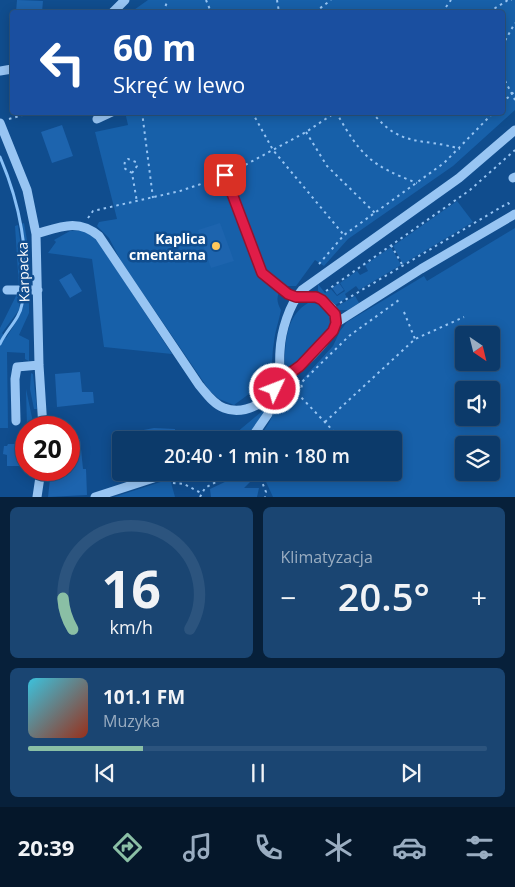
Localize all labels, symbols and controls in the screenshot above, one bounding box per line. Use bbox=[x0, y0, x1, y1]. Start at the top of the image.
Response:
text: 60 m bbox=[113, 24, 196, 71]
icon: left bbox=[30, 30, 95, 95]
text: Skręć w lewo bbox=[113, 69, 245, 99]
pin bbox=[204, 154, 246, 196]
icon: arrive bbox=[211, 161, 239, 189]
place label: Kaplica cmentarna bbox=[129, 229, 206, 264]
marker: Kaplica cmentarna bbox=[210, 240, 222, 252]
street label: Karpacka bbox=[12, 242, 34, 302]
north arrow bbox=[455, 326, 500, 371]
map controls bbox=[455, 326, 500, 481]
position arrow bbox=[248, 362, 300, 414]
button: sound bbox=[455, 381, 500, 426]
speed limit sign: 20 bbox=[15, 416, 80, 481]
button: layers bbox=[455, 436, 500, 481]
text: 20:40 · 1 min · 180 m bbox=[164, 443, 350, 469]
text: Klimatyzacja bbox=[281, 546, 373, 568]
text: 16 bbox=[102, 552, 161, 623]
text: 20.5° bbox=[338, 570, 430, 622]
text: − bbox=[281, 578, 297, 616]
text: + bbox=[471, 578, 487, 616]
text: km/h bbox=[110, 615, 153, 639]
text: 101.1 FM bbox=[103, 684, 185, 710]
text: Muzyka bbox=[103, 710, 160, 732]
icon: previous bbox=[91, 759, 119, 787]
icon: pause bbox=[244, 759, 272, 787]
icon: next bbox=[397, 759, 425, 787]
icon: directions bbox=[110, 830, 145, 865]
icon: music bbox=[180, 830, 215, 865]
icon: phone bbox=[251, 830, 286, 865]
icon: climate bbox=[321, 830, 356, 865]
icon: car bbox=[392, 830, 427, 865]
icon: filters bbox=[462, 830, 497, 865]
text: 20:39 bbox=[18, 832, 74, 862]

